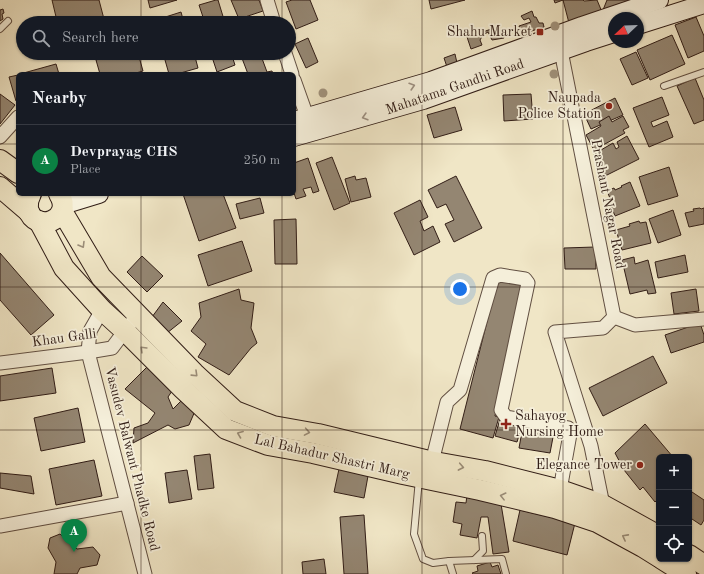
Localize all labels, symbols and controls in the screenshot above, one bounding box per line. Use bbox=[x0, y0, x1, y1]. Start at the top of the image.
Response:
north arrow bbox=[608, 12, 644, 48]
search box bbox=[16, 16, 296, 60]
place label: Shahu Market bbox=[447, 25, 532, 39]
icon: search bbox=[30, 27, 52, 49]
marker: Shahu Market bbox=[535, 27, 545, 37]
text: Search here bbox=[62, 31, 139, 46]
street label: Mahatama Gandhi Road bbox=[384, 57, 526, 117]
one-way arrow bbox=[408, 82, 415, 91]
text: Nearby bbox=[32, 90, 87, 107]
place label: Naupada Police Station bbox=[518, 91, 601, 121]
marker: Naupada Police Station bbox=[604, 101, 614, 111]
one-way arrow bbox=[362, 112, 369, 121]
street label: Prashant Nagar Road bbox=[589, 138, 627, 270]
text: Devprayag CHS bbox=[70, 145, 178, 160]
text: A bbox=[40, 154, 50, 167]
text: 250 m bbox=[243, 154, 280, 167]
text: Place bbox=[70, 163, 100, 176]
one-way arrow bbox=[77, 241, 85, 248]
your location bbox=[450, 279, 470, 299]
street label: Khau Galli bbox=[31, 327, 97, 349]
one-way arrow bbox=[140, 346, 148, 354]
street label: Vasudev Balwant Phadke Road bbox=[102, 365, 162, 553]
one-way arrow bbox=[190, 369, 198, 377]
place label: Sahayog Nursing Home bbox=[515, 409, 603, 439]
marker: Sahayog Nursing Home bbox=[500, 418, 512, 430]
one-way arrow bbox=[304, 427, 310, 435]
one-way arrow bbox=[237, 431, 244, 439]
street label: Lal Bahadur Shastri Marg bbox=[253, 432, 412, 482]
map controls bbox=[656, 454, 692, 562]
button: + bbox=[656, 454, 692, 490]
place label: Elegance Tower bbox=[535, 458, 632, 472]
marker: Elegance Tower bbox=[635, 460, 645, 470]
one-way arrow bbox=[458, 462, 464, 470]
button: − bbox=[656, 490, 692, 526]
one-way arrow bbox=[500, 492, 506, 500]
pin: A bbox=[61, 519, 87, 552]
button: locate bbox=[656, 526, 692, 562]
one-way arrow bbox=[622, 535, 630, 542]

